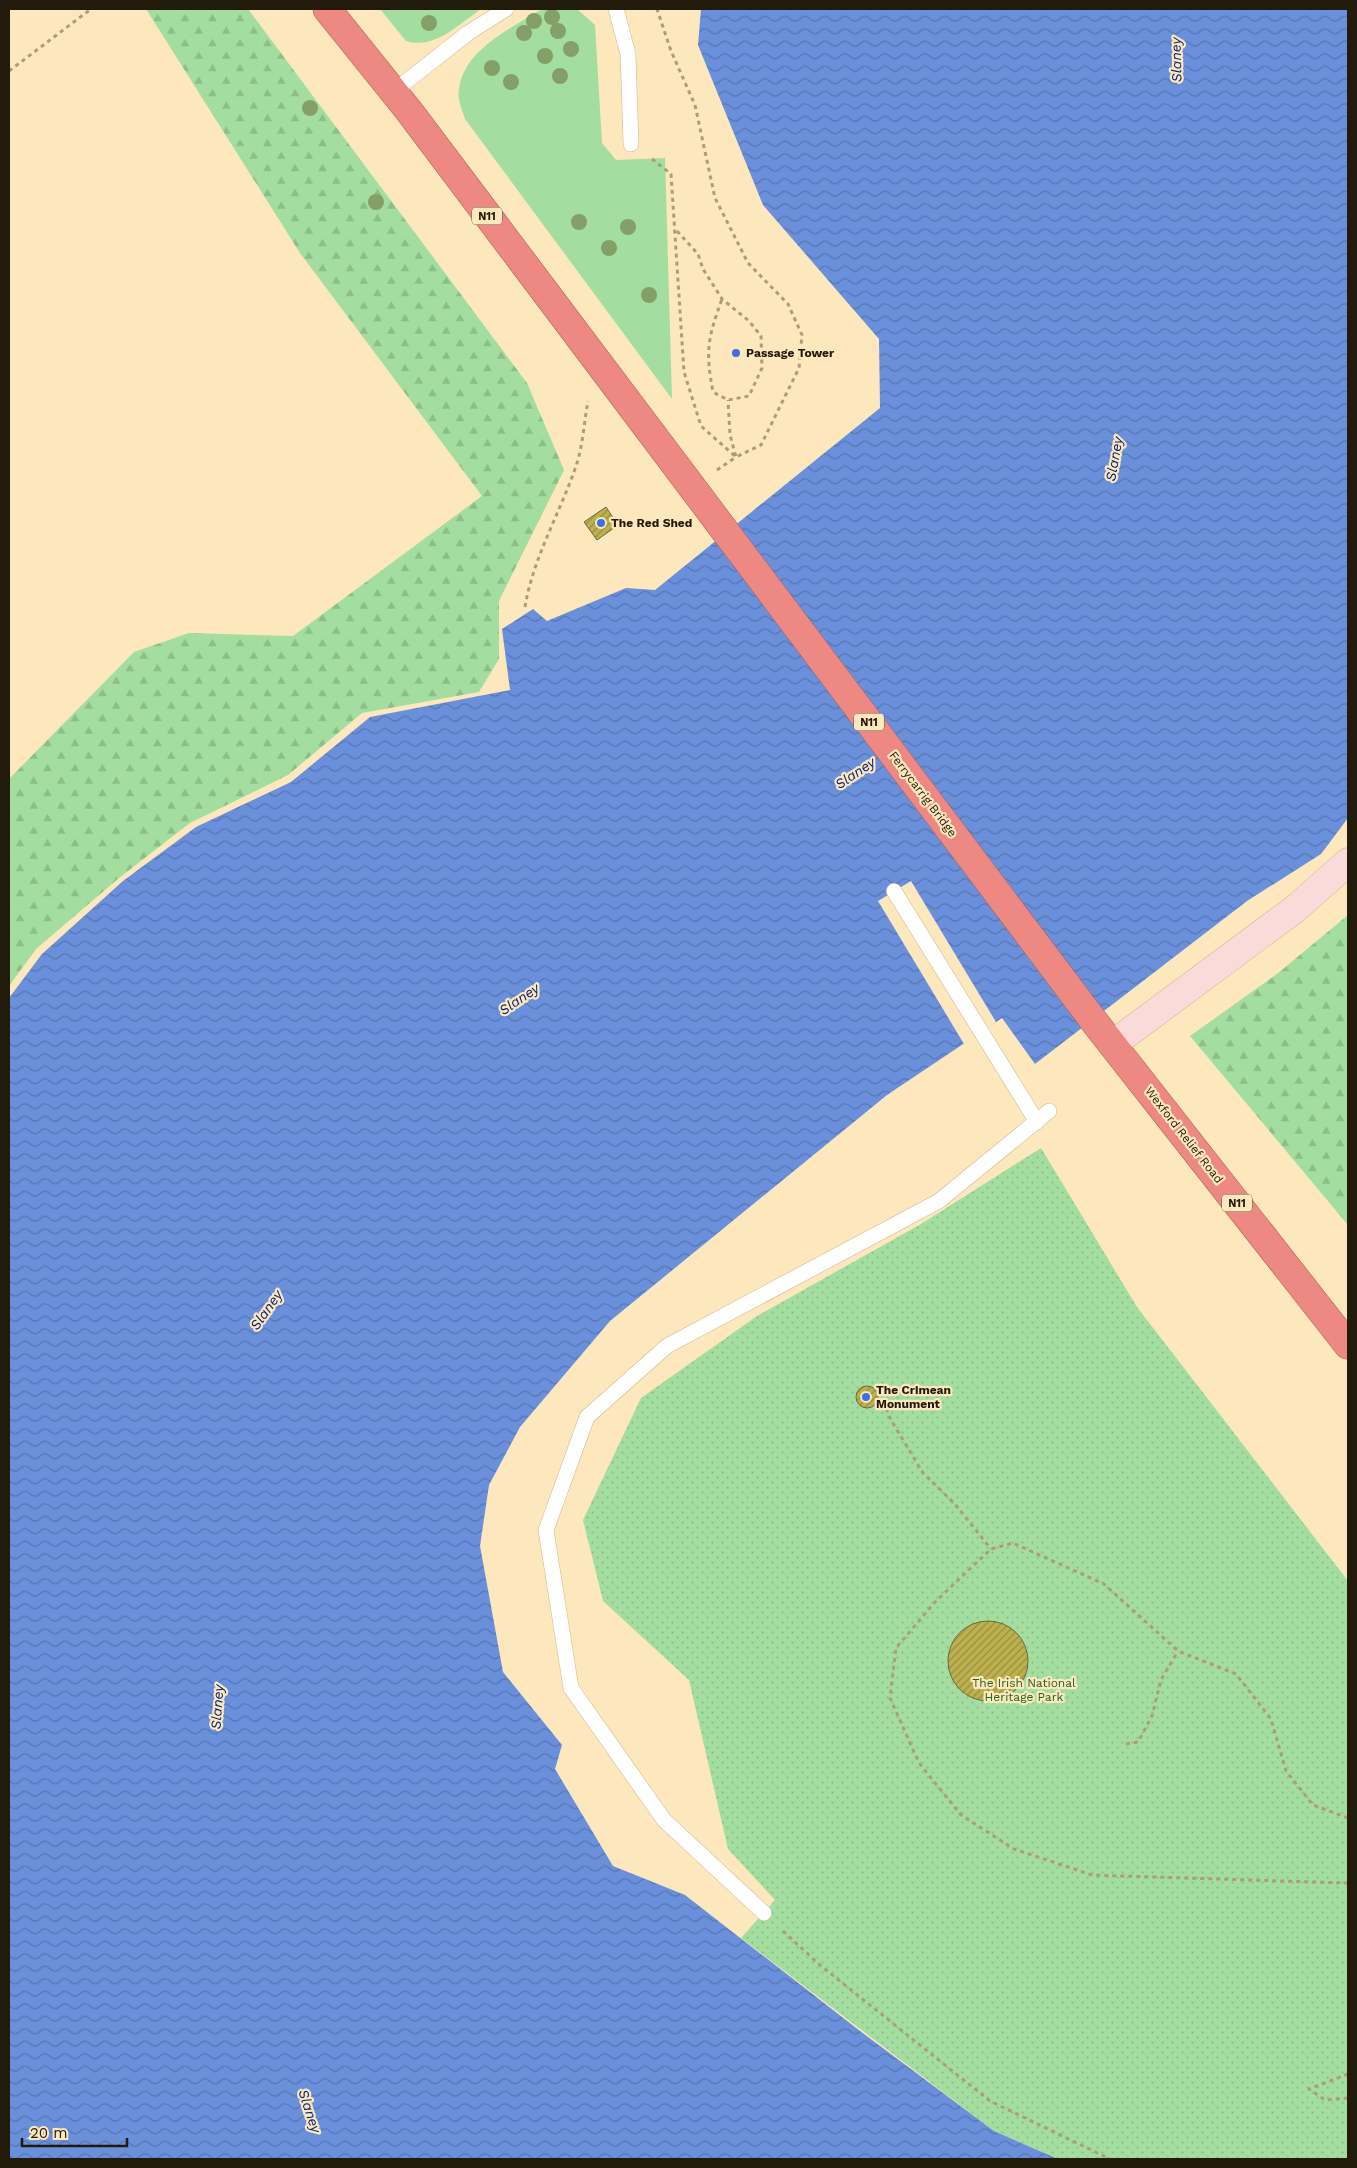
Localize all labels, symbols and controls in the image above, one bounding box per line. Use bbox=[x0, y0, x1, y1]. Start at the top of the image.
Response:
water label: Slaney bbox=[1168, 37, 1184, 83]
road number: N11 bbox=[472, 208, 502, 225]
place label: Passage Tower bbox=[746, 346, 835, 360]
marker: Passage Tower bbox=[730, 347, 742, 359]
water label: Slaney bbox=[1102, 435, 1126, 482]
place label: The Red Shed bbox=[611, 516, 692, 530]
marker: The Red Shed bbox=[595, 517, 607, 529]
road number: N11 bbox=[854, 714, 884, 730]
street label: Ferrycarrig Bridge bbox=[886, 749, 960, 840]
water label: Slaney bbox=[832, 753, 879, 792]
water label: Slaney bbox=[496, 979, 543, 1018]
street label: Wexford Relief Road bbox=[1142, 1084, 1226, 1186]
road number: N11 bbox=[1222, 1194, 1252, 1212]
water label: Slaney bbox=[247, 1286, 286, 1333]
place label: The Crimean Monument bbox=[876, 1383, 951, 1411]
marker: The Crimean Monument bbox=[860, 1391, 872, 1403]
park label: The Irish National Heritage Park bbox=[972, 1676, 1076, 1704]
water label: Slaney bbox=[207, 1683, 227, 1730]
water label: Slaney bbox=[295, 2087, 325, 2136]
scale bar bbox=[22, 2116, 128, 2148]
text: 20 m bbox=[30, 2124, 68, 2142]

